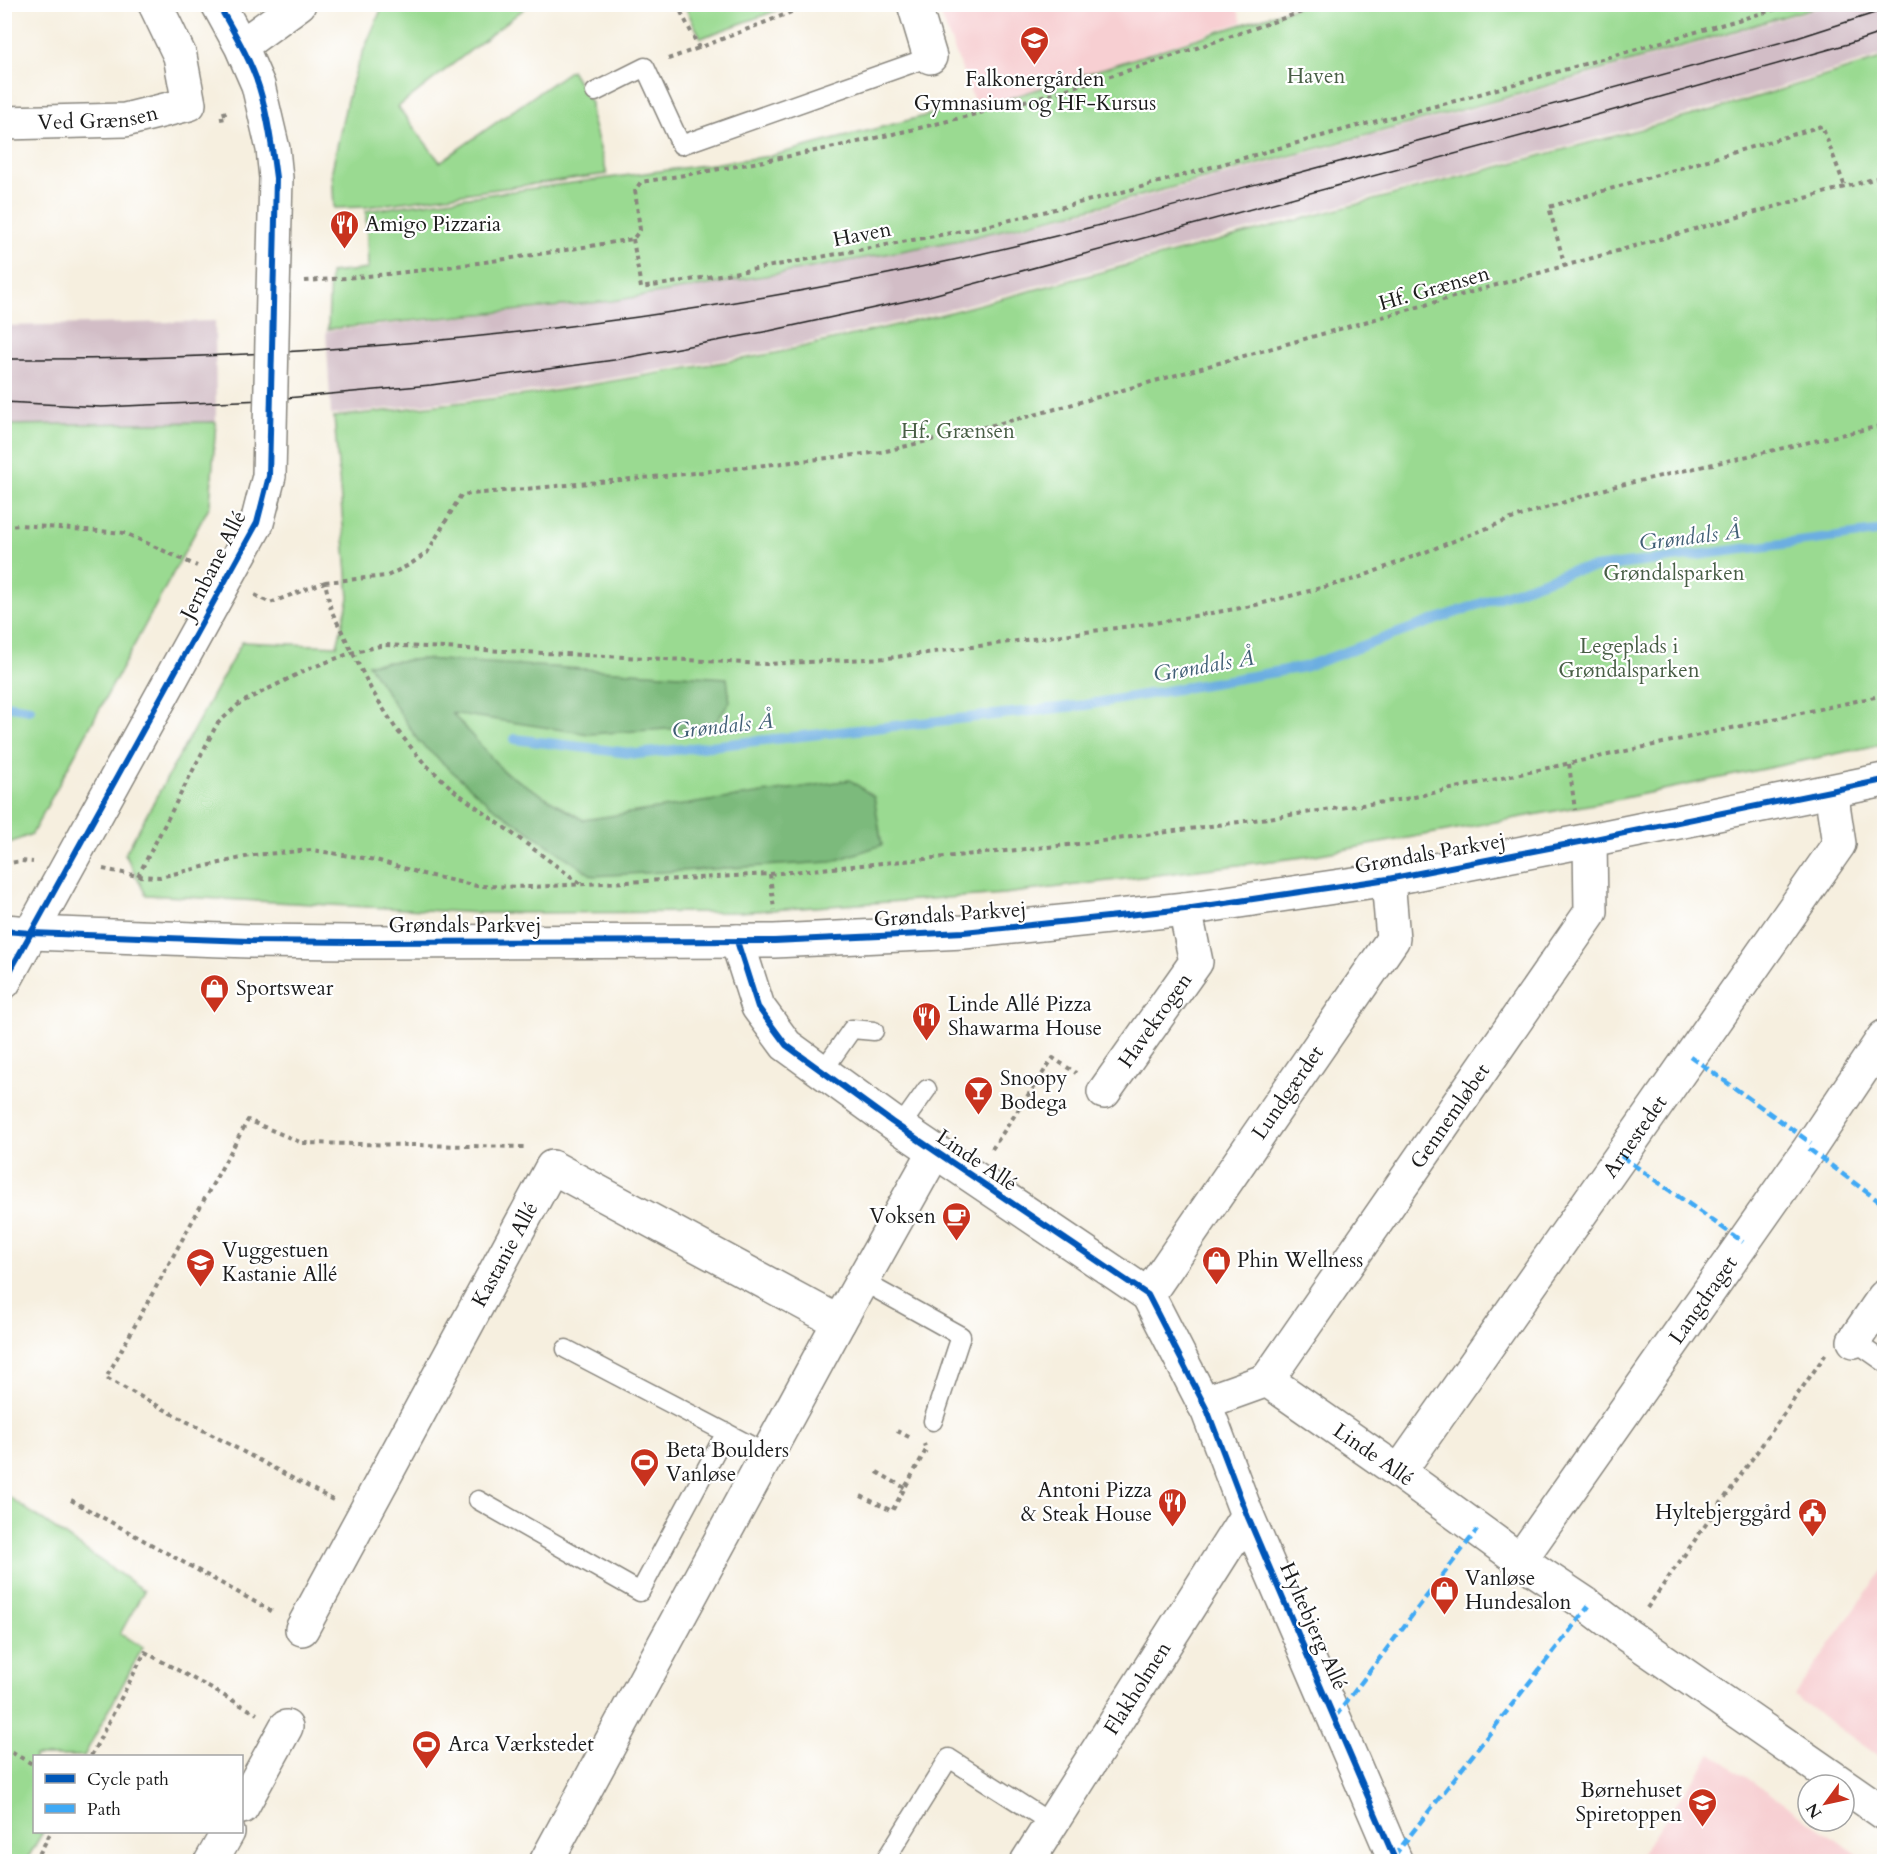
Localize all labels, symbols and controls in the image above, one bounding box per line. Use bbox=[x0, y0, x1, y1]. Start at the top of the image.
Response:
school or university icon: Falkonergården Gymnasium og HF-Kursus bbox=[1019, 24, 1051, 66]
park label: Haven bbox=[1287, 62, 1345, 91]
place label: Falkonergården Gymnasium og HF-Kursus bbox=[914, 65, 1156, 118]
street label: Ved Grænsen bbox=[37, 98, 161, 137]
restaurant icon: Amigo Pizzaria bbox=[328, 208, 360, 250]
place label: Amigo Pizzaria bbox=[365, 210, 501, 239]
street label: Haven bbox=[831, 215, 894, 254]
street label: Hf. Grænsen bbox=[1375, 259, 1493, 318]
park label: Hf. Grænsen bbox=[901, 417, 1015, 446]
street label: Jernbane Allé bbox=[172, 506, 253, 627]
water label: Grøndals Å bbox=[1638, 516, 1743, 558]
park label: Grøndalsparken bbox=[1603, 559, 1745, 588]
park label: Legeplads i Grøndalsparken bbox=[1558, 632, 1700, 685]
water label: Grøndals Å bbox=[1151, 642, 1257, 690]
water label: Grøndals Å bbox=[671, 706, 776, 746]
street label: Grøndals Parkvej bbox=[1352, 826, 1508, 881]
street label: Grøndals Parkvej bbox=[873, 895, 1027, 934]
street label: Grøndals Parkvej bbox=[389, 911, 541, 940]
street label: Havekrogen bbox=[1112, 967, 1199, 1074]
shop icon: Sportswear bbox=[199, 972, 231, 1014]
place label: Sportswear bbox=[236, 974, 334, 1003]
place label: Linde Allé Pizza Shawarma House bbox=[948, 990, 1102, 1043]
restaurant icon: Linde Allé Pizza Shawarma House bbox=[911, 1000, 943, 1042]
street label: Lundgærdet bbox=[1245, 1039, 1331, 1145]
street label: Gennemløbet bbox=[1403, 1058, 1497, 1175]
place label: Snoopy Bodega bbox=[1000, 1064, 1067, 1117]
bar icon: Snoopy Bodega bbox=[963, 1074, 995, 1116]
street label: Arnestedet bbox=[1596, 1089, 1674, 1184]
street label: Linde Allé bbox=[930, 1123, 1023, 1198]
street label: Kastanie Allé bbox=[465, 1197, 545, 1312]
cafe icon: Voksen bbox=[941, 1200, 973, 1242]
place label: Voksen bbox=[869, 1202, 936, 1231]
place label: Vuggestuen Kastanie Allé bbox=[222, 1236, 338, 1289]
shop icon: Phin Wellness bbox=[1200, 1244, 1232, 1286]
school or university icon: Vuggestuen Kastanie Allé bbox=[185, 1246, 217, 1288]
place label: Phin Wellness bbox=[1237, 1246, 1363, 1275]
street label: Langdraget bbox=[1662, 1250, 1745, 1350]
street label: Linde Allé bbox=[1327, 1417, 1419, 1493]
place label: Beta Boulders Vanløse bbox=[666, 1436, 789, 1489]
sports icon: Beta Boulders Vanløse bbox=[629, 1446, 661, 1488]
place label: Antoni Pizza & Steak House bbox=[1021, 1476, 1152, 1529]
restaurant icon: Antoni Pizza & Steak House bbox=[1157, 1486, 1189, 1528]
public building icon: Hyltebjerggård bbox=[1796, 1496, 1828, 1538]
place label: Hyltebjerggård bbox=[1655, 1498, 1791, 1527]
street label: Hyltebjerg Allé bbox=[1272, 1558, 1355, 1695]
place label: Vanløse Hundesalon bbox=[1465, 1564, 1572, 1617]
shop icon: Vanløse Hundesalon bbox=[1428, 1574, 1460, 1616]
street label: Flakholmen bbox=[1097, 1636, 1178, 1740]
sports icon: Arca Værkstedet bbox=[411, 1728, 443, 1770]
place label: Arca Værkstedet bbox=[448, 1730, 594, 1759]
legend bbox=[33, 1755, 243, 1833]
text: Cycle path bbox=[87, 1767, 169, 1792]
north arrow bbox=[1796, 1773, 1856, 1833]
place label: Børnehuset Spiretoppen bbox=[1575, 1776, 1682, 1829]
school or university icon: Børnehuset Spiretoppen bbox=[1687, 1786, 1719, 1828]
text: Path bbox=[87, 1797, 121, 1822]
text: N bbox=[1801, 1799, 1827, 1822]

